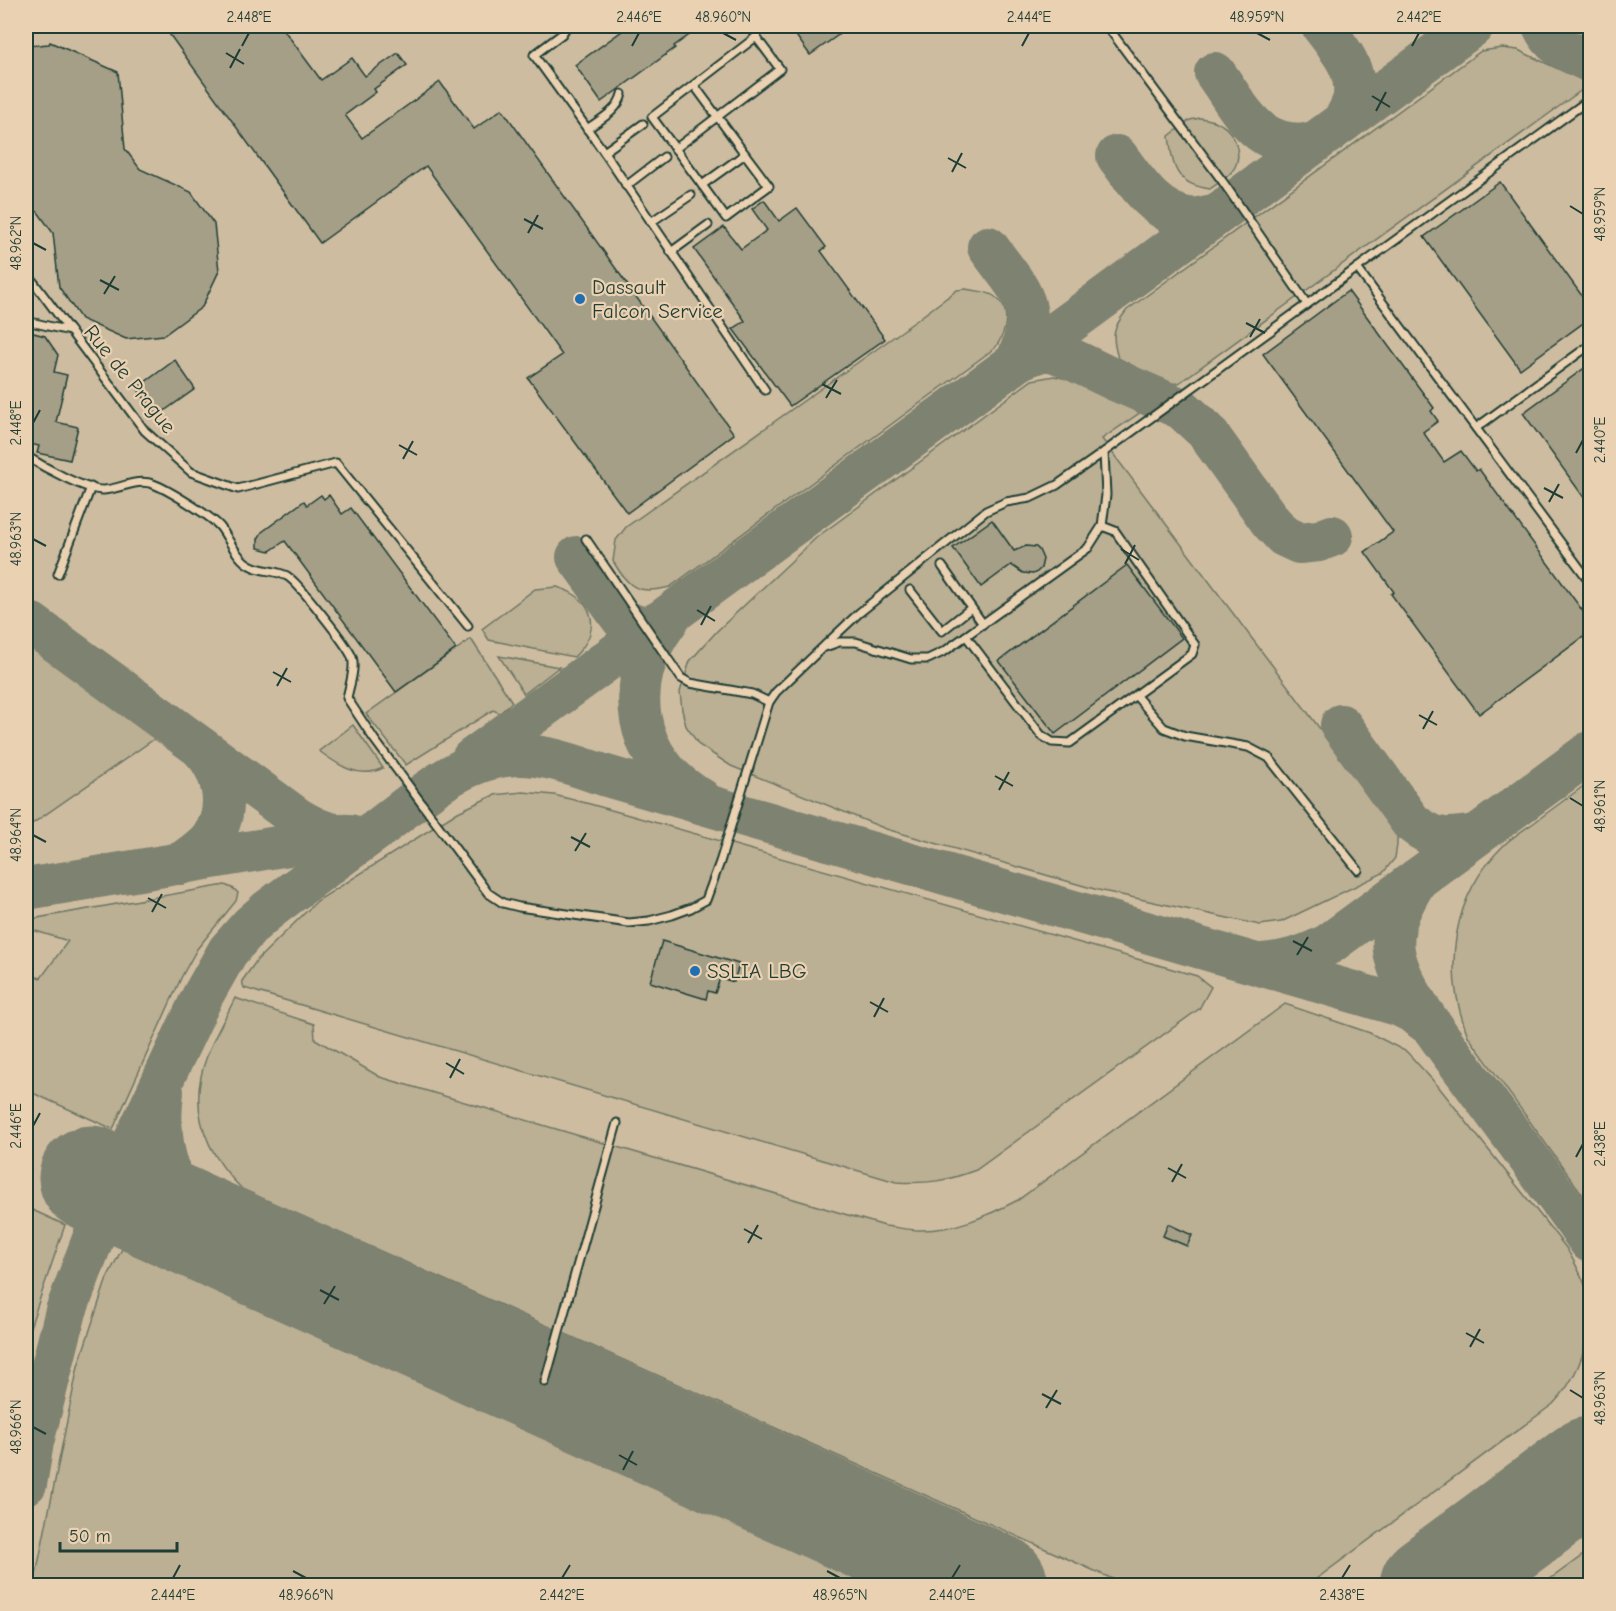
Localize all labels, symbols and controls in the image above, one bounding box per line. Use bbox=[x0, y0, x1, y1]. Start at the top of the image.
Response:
text: 2.448°E bbox=[226, 8, 272, 26]
text: 2.446°E bbox=[616, 8, 662, 26]
text: 48.960°N bbox=[695, 8, 751, 26]
text: 2.444°E bbox=[1007, 8, 1051, 26]
text: 48.959°N bbox=[1230, 8, 1284, 26]
text: 2.442°E bbox=[1396, 8, 1442, 26]
text: 48.959°N bbox=[1591, 187, 1609, 241]
text: 48.962°N bbox=[7, 216, 25, 270]
place label: Dassault Falcon Service bbox=[592, 275, 723, 323]
marker: Dassault Falcon Service bbox=[573, 292, 587, 306]
street label: Rue de Prague bbox=[79, 320, 181, 438]
text: 2.448°E bbox=[7, 400, 25, 446]
text: 2.440°E bbox=[1591, 417, 1609, 463]
text: 48.963°N bbox=[7, 512, 25, 566]
text: 48.961°N bbox=[1591, 780, 1609, 832]
text: 48.964°N bbox=[7, 808, 25, 862]
place label: SSLIA LBG bbox=[707, 959, 807, 983]
marker: SSLIA LBG bbox=[688, 964, 702, 978]
text: 2.446°E bbox=[7, 1103, 25, 1149]
text: 2.438°E bbox=[1591, 1121, 1609, 1167]
text: 48.963°N bbox=[1591, 1371, 1609, 1425]
text: 48.966°N bbox=[7, 1399, 25, 1455]
scale bar bbox=[60, 1515, 177, 1553]
text: 50 m bbox=[69, 1526, 111, 1547]
text: 2.444°E bbox=[151, 1586, 195, 1604]
text: 48.966°N bbox=[278, 1586, 334, 1604]
text: 2.442°E bbox=[539, 1586, 585, 1604]
text: 48.965°N bbox=[812, 1586, 868, 1604]
text: 2.440°E bbox=[929, 1586, 975, 1604]
text: 2.438°E bbox=[1319, 1586, 1365, 1604]

